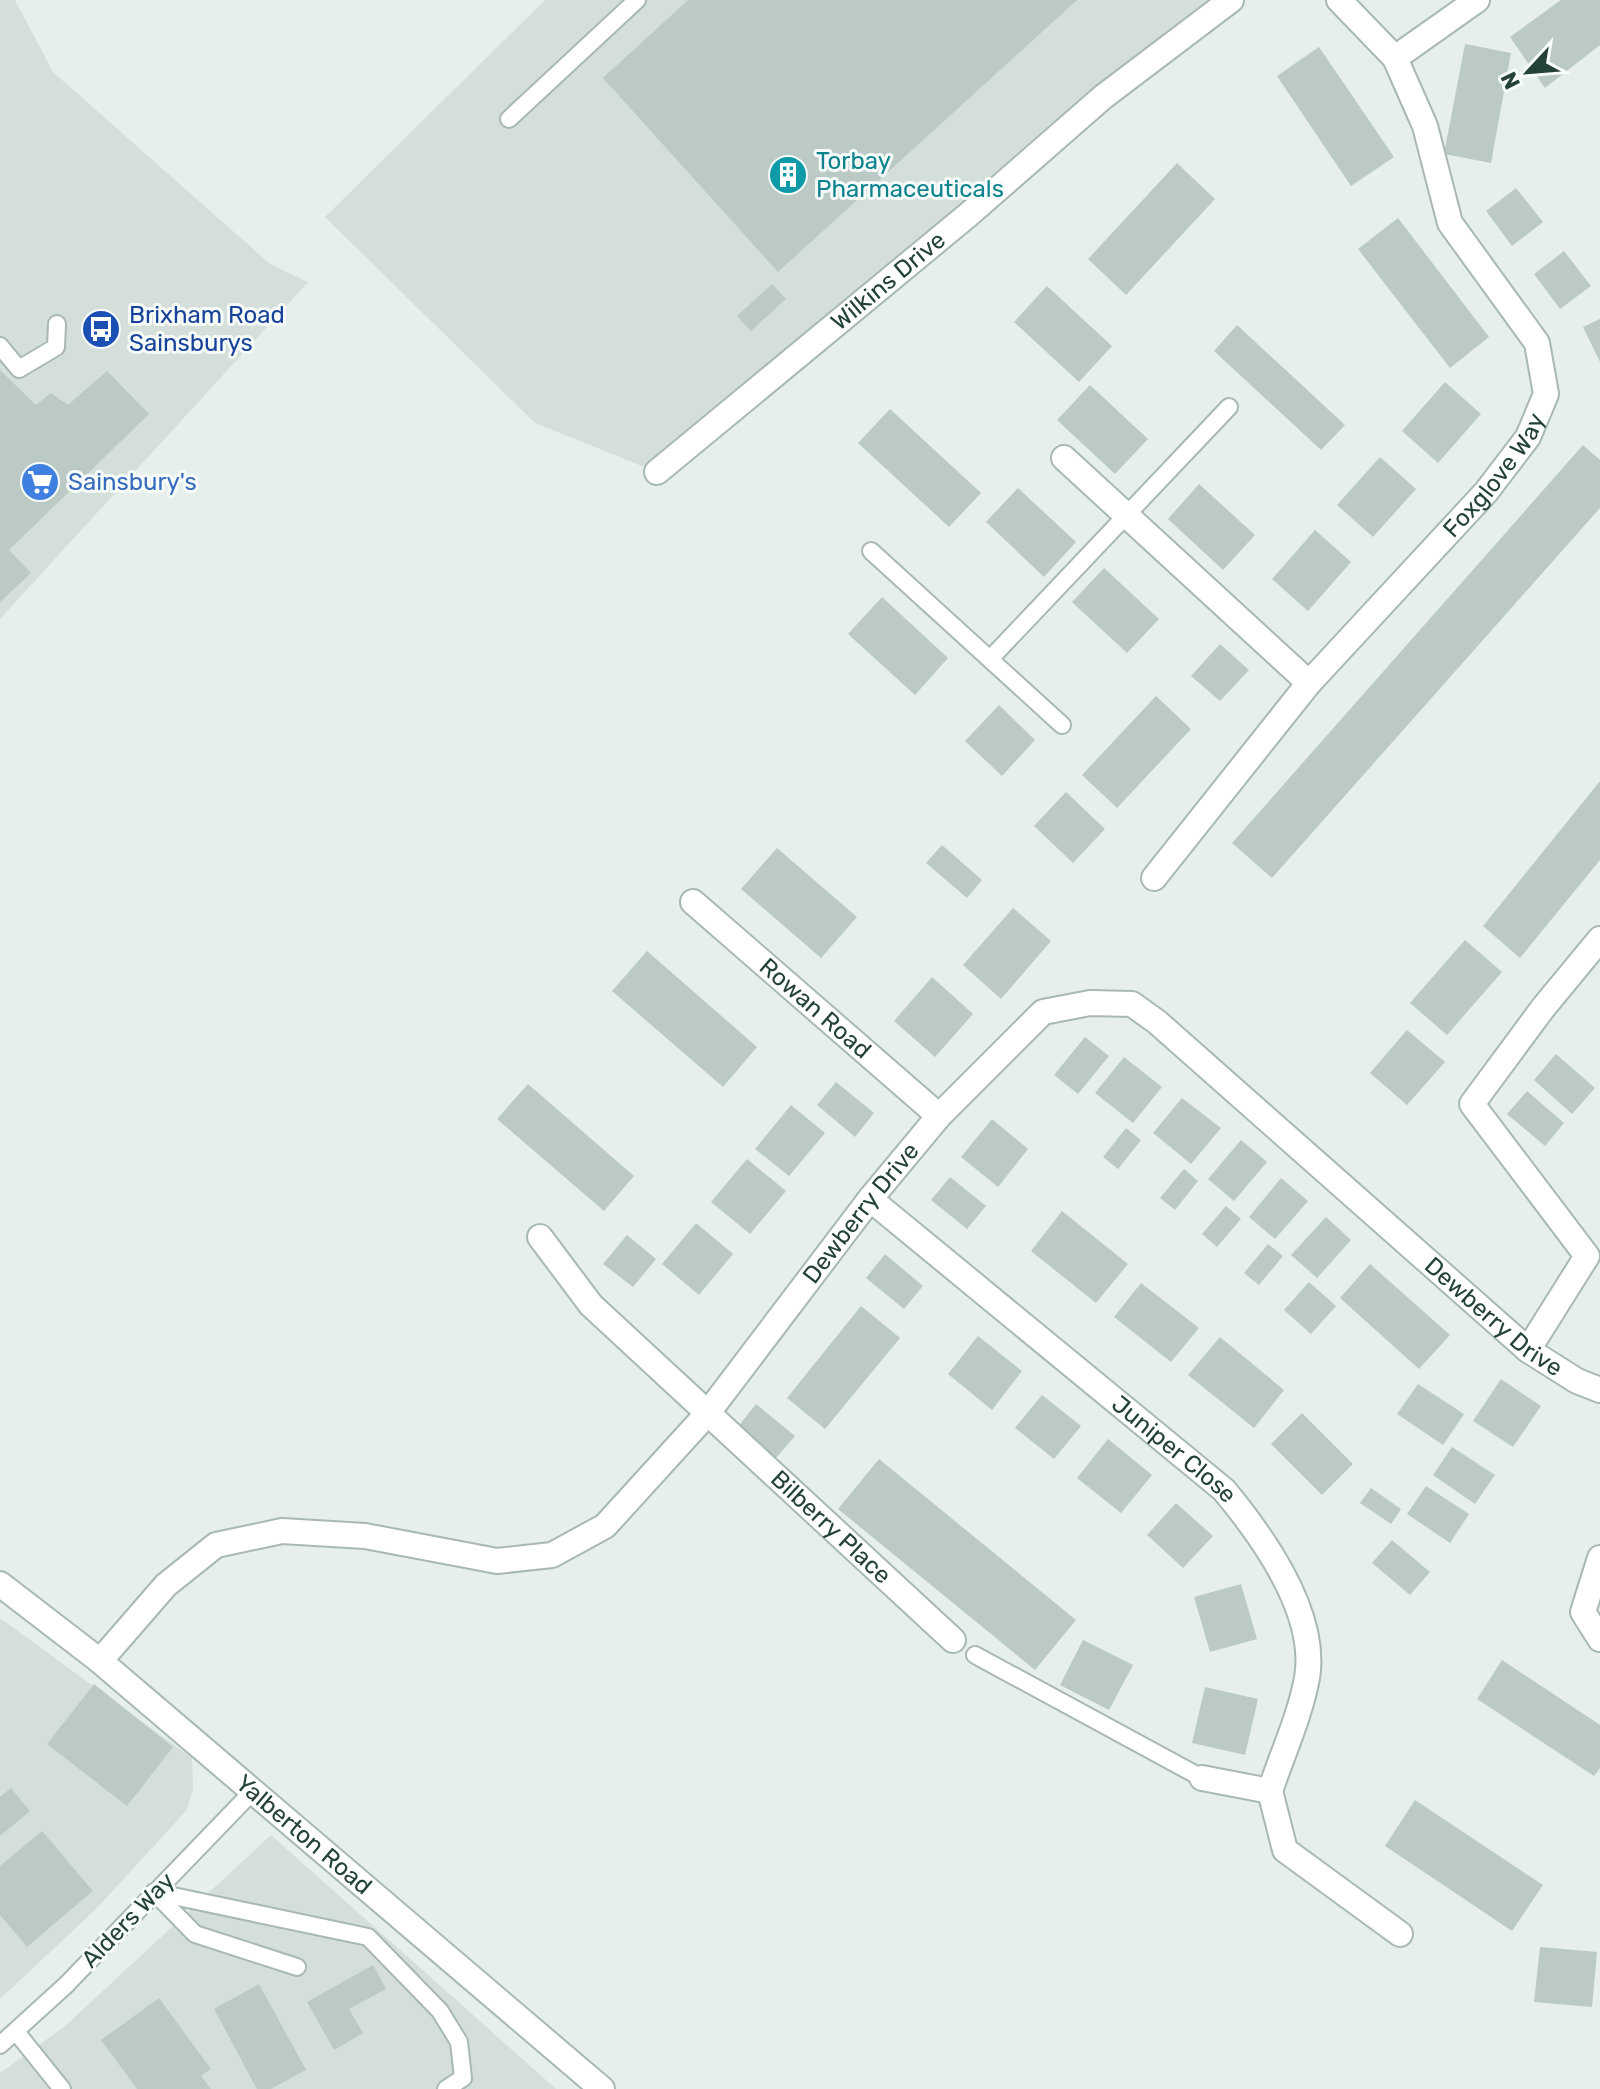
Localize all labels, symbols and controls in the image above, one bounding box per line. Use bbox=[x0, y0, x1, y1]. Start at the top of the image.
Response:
north arrow bbox=[1488, 32, 1568, 112]
text: N bbox=[1495, 68, 1526, 94]
place label: Torbay Pharmaceuticals bbox=[816, 147, 1004, 203]
building icon: Torbay Pharmaceuticals bbox=[767, 154, 809, 196]
street label: Wilkins Drive bbox=[826, 226, 951, 336]
place label: Brixham Road Sainsburys bbox=[129, 301, 285, 357]
bus stop icon: Brixham Road Sainsburys bbox=[80, 308, 122, 350]
street label: Foxglove Way bbox=[1437, 409, 1550, 543]
supermarket icon: Sainsbury's bbox=[19, 461, 61, 503]
place label: Sainsbury's bbox=[68, 468, 197, 496]
street label: Rowan Road bbox=[754, 952, 877, 1064]
street label: Dewberry Drive bbox=[797, 1137, 925, 1289]
street label: Dewberry Drive bbox=[1419, 1251, 1568, 1382]
street label: Juniper Close bbox=[1106, 1390, 1243, 1508]
street label: Bilberry Place bbox=[765, 1465, 897, 1589]
street label: Yalberton Road bbox=[230, 1769, 377, 1900]
street label: Alders Way bbox=[76, 1867, 180, 1973]

